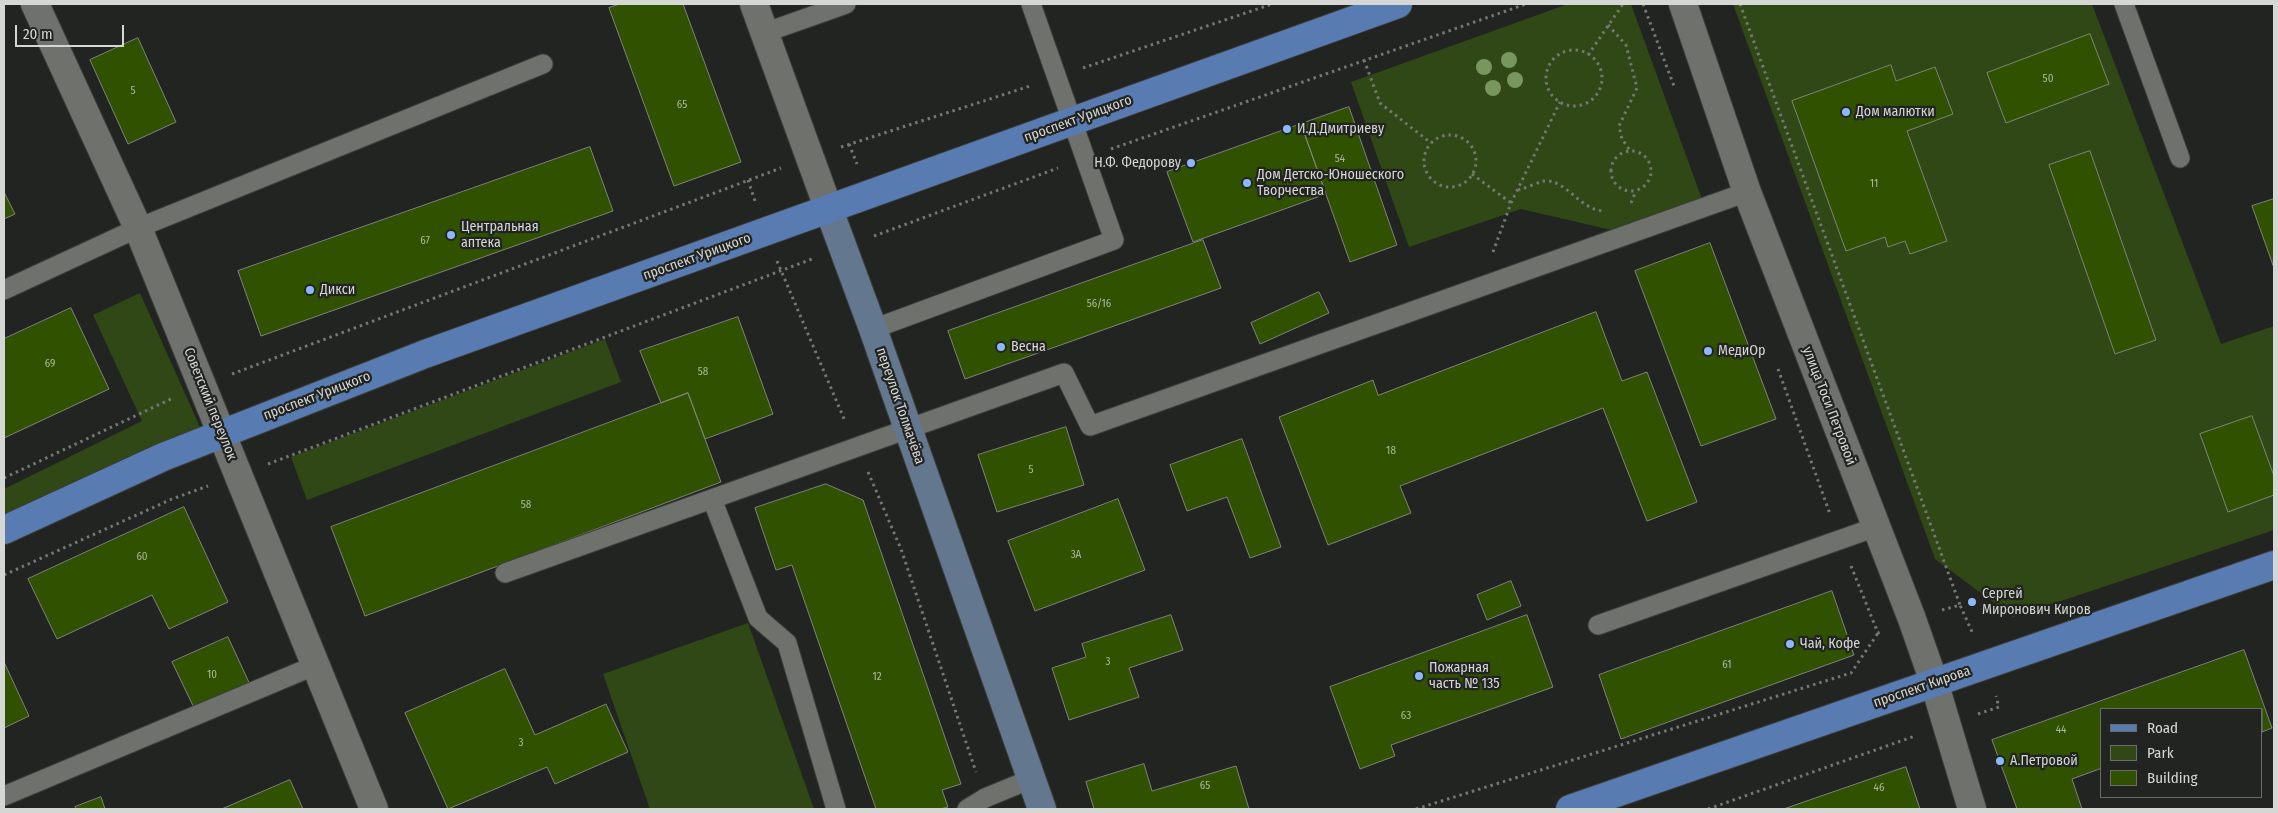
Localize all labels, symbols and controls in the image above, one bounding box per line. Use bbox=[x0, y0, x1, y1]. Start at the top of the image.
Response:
scale bar bbox=[18, 15, 126, 47]
text: 20 m bbox=[23, 25, 53, 43]
house number: 50 bbox=[2043, 72, 2053, 86]
house number: 5 bbox=[130, 84, 136, 98]
street label: проспект Урицкого bbox=[1022, 92, 1134, 146]
house number: 65 bbox=[677, 98, 687, 112]
place label: Дом малютки bbox=[1856, 104, 1935, 120]
marker: Дом малютки bbox=[1840, 106, 1852, 118]
place label: И.Д.Дмитриеву bbox=[1297, 121, 1384, 137]
marker: И.Д.Дмитриеву bbox=[1281, 123, 1293, 135]
house number: 54 bbox=[1335, 152, 1345, 166]
place label: Н.Ф. Федорову bbox=[1094, 155, 1181, 171]
marker: Н.Ф. Федорову bbox=[1185, 157, 1197, 169]
place label: Дом Детско-Юношеского Творчества bbox=[1257, 167, 1404, 200]
marker: Дом Детско-Юношеского Творчества bbox=[1241, 177, 1253, 189]
house number: 11 bbox=[1870, 177, 1878, 191]
place label: Центральная аптека bbox=[461, 219, 539, 252]
marker: Центральная аптека bbox=[445, 229, 457, 241]
street label: проспект Урицкого bbox=[641, 230, 753, 284]
house number: 67 bbox=[420, 234, 430, 248]
place label: Дикси bbox=[320, 282, 355, 298]
marker: Дикси bbox=[304, 284, 316, 296]
house number: 56/16 bbox=[1087, 297, 1111, 311]
place label: Весна bbox=[1011, 339, 1046, 355]
marker: Весна bbox=[995, 341, 1007, 353]
place label: МедиОр bbox=[1718, 343, 1766, 359]
street label: улица Тоси Петровой bbox=[1799, 344, 1859, 468]
street label: Советский переулок bbox=[180, 345, 240, 463]
street label: переулок Толмачёва bbox=[872, 345, 928, 467]
marker: МедиОр bbox=[1702, 345, 1714, 357]
house number: 69 bbox=[45, 357, 55, 371]
house number: 58 bbox=[698, 365, 708, 379]
street label: проспект Урицкого bbox=[261, 368, 373, 424]
house number: 18 bbox=[1386, 444, 1396, 458]
house number: 5 bbox=[1028, 463, 1034, 477]
house number: 58 bbox=[521, 498, 531, 512]
house number: 3А bbox=[1071, 548, 1081, 562]
house number: 60 bbox=[136, 550, 148, 564]
place label: Сергей Миронович Киров bbox=[1982, 586, 2091, 618]
marker: Сергей Миронович Киров bbox=[1966, 596, 1978, 608]
place label: Чай, Кофе bbox=[1800, 636, 1860, 652]
marker: Чай, Кофе bbox=[1784, 638, 1796, 650]
house number: 3 bbox=[1106, 655, 1110, 669]
house number: 61 bbox=[1722, 658, 1732, 672]
place label: Пожарная часть № 135 bbox=[1429, 660, 1500, 692]
street label: проспект Кирова bbox=[1871, 663, 1973, 711]
house number: 10 bbox=[207, 668, 217, 682]
house number: 12 bbox=[872, 670, 882, 684]
marker: Пожарная часть № 135 bbox=[1413, 670, 1425, 682]
legend bbox=[2100, 708, 2263, 798]
house number: 63 bbox=[1401, 709, 1411, 723]
text: Road bbox=[2147, 719, 2178, 737]
house number: 44 bbox=[2056, 723, 2066, 737]
house number: 3 bbox=[519, 736, 523, 750]
text: Park bbox=[2147, 744, 2174, 762]
place label: А.Петровой bbox=[2010, 753, 2078, 769]
marker: А.Петровой bbox=[1994, 755, 2006, 767]
text: Building bbox=[2147, 769, 2198, 787]
house number: 65 bbox=[1200, 779, 1210, 793]
house number: 46 bbox=[1874, 781, 1884, 795]

